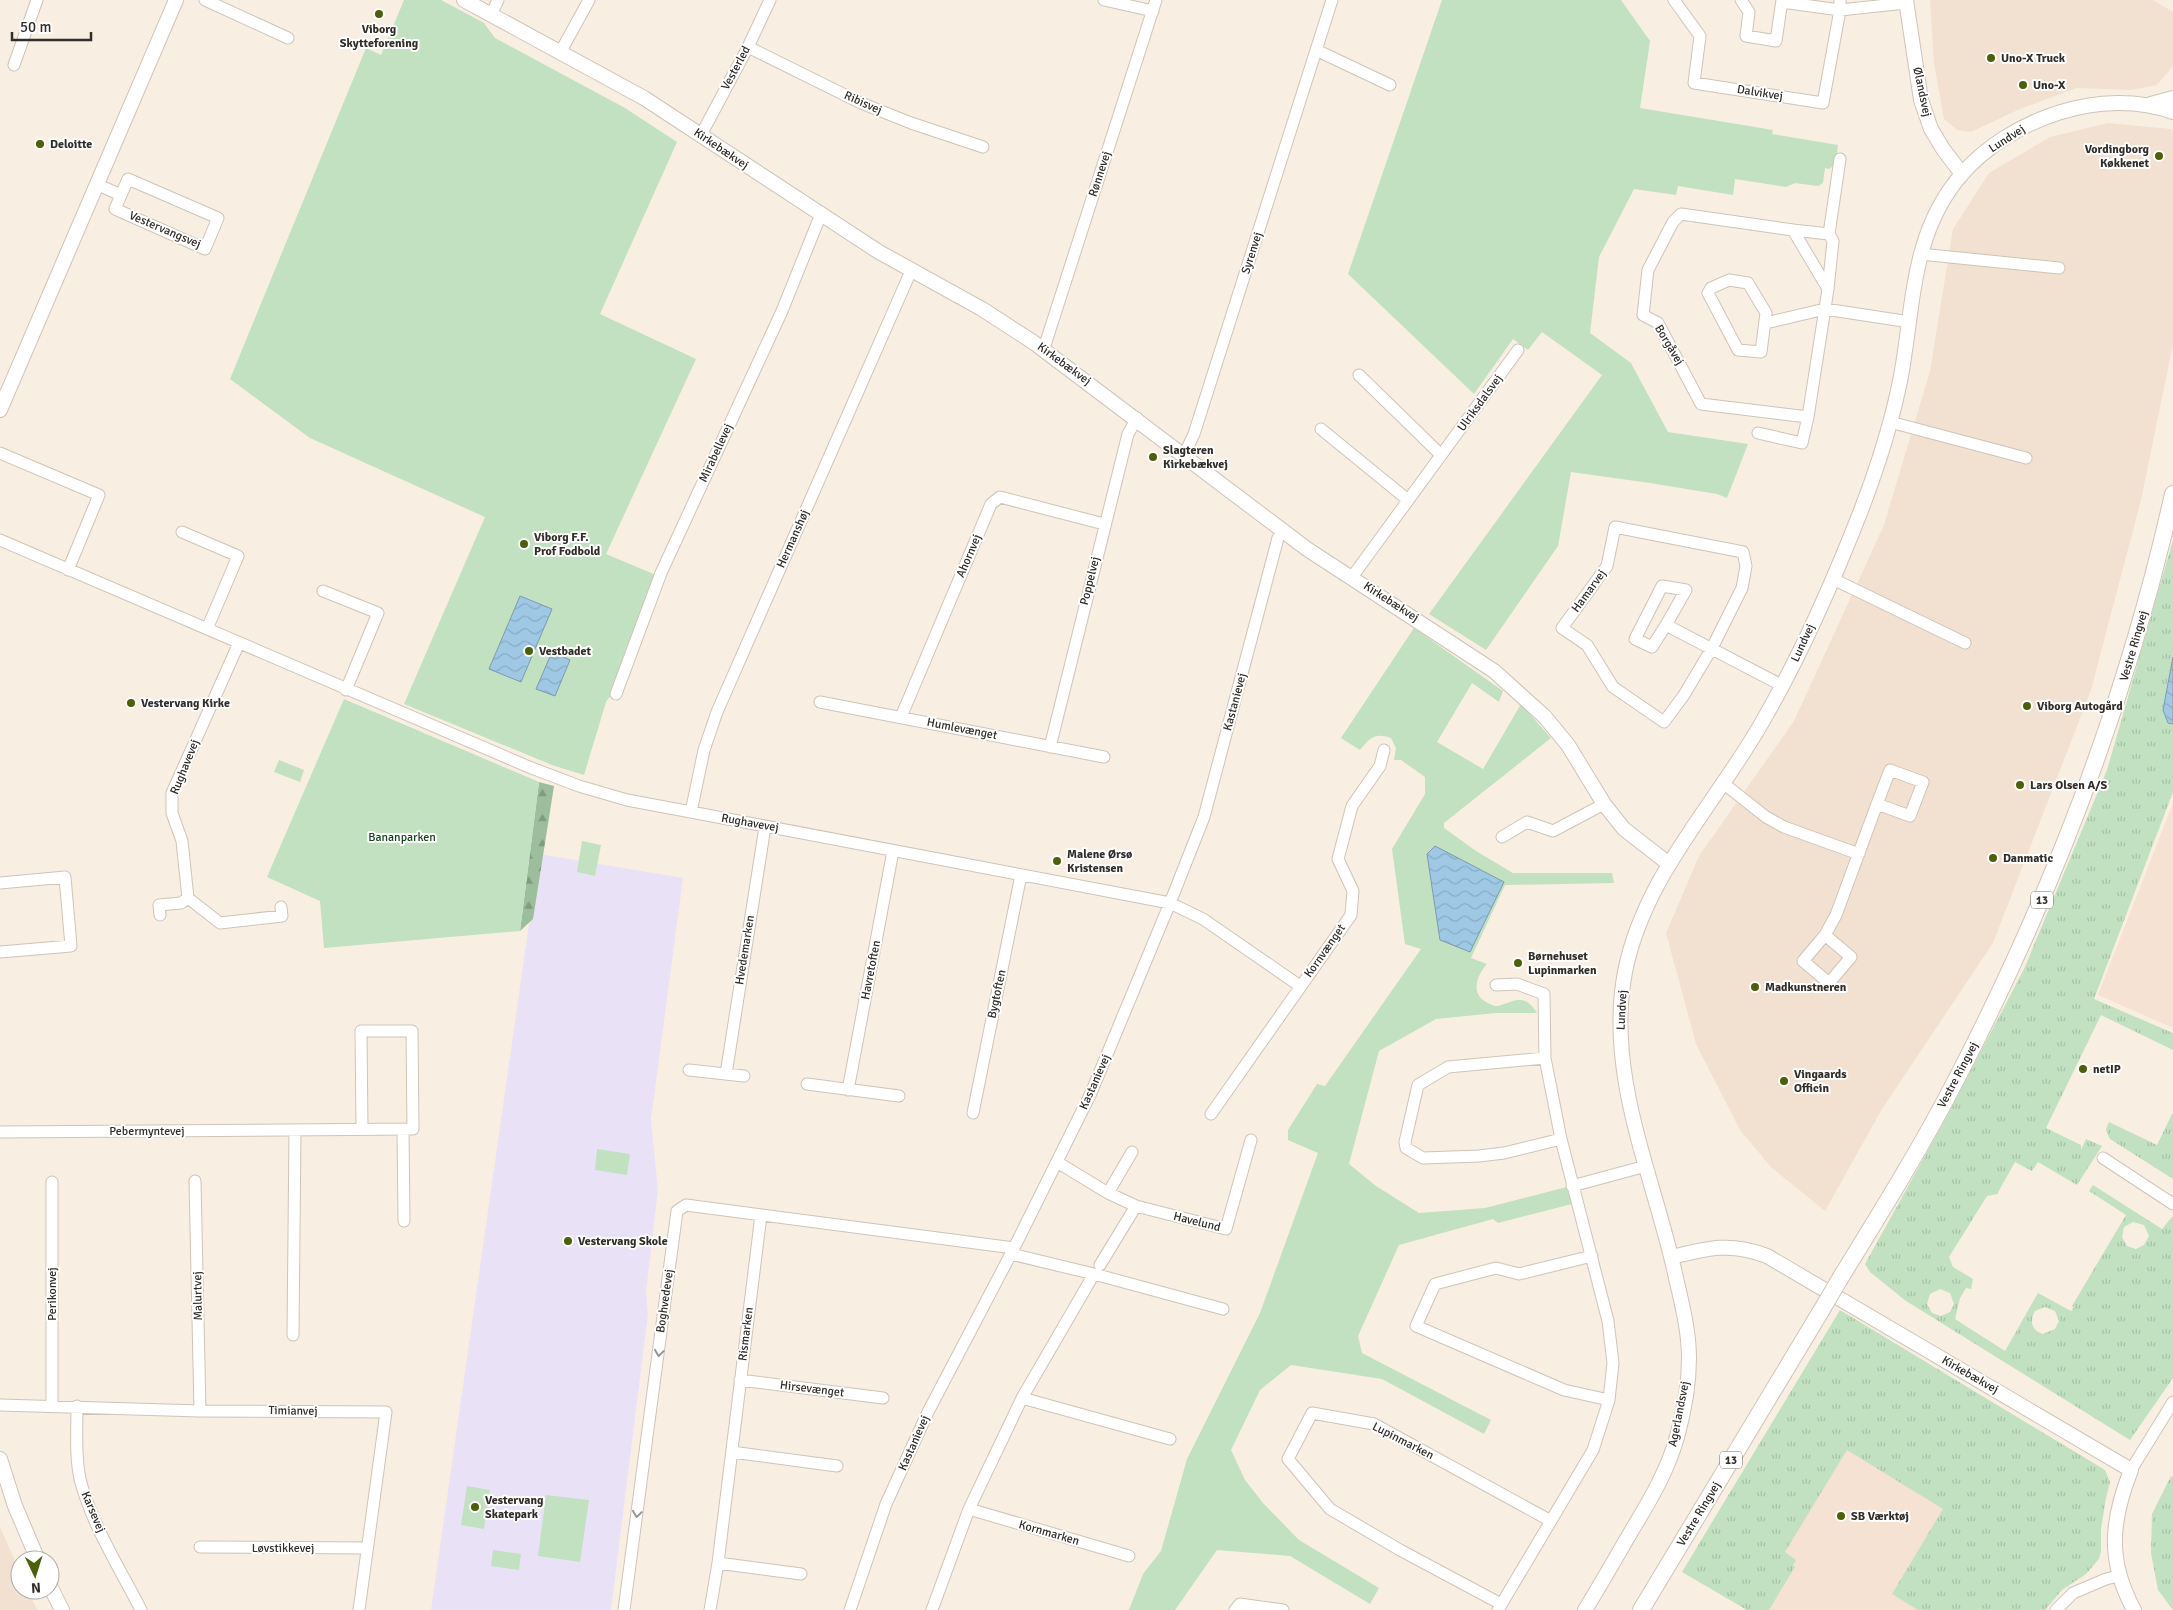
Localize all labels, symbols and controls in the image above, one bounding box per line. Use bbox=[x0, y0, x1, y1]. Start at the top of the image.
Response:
marker: Viborg Skytteforening bbox=[373, 8, 385, 20]
scale bar bbox=[12, 10, 91, 42]
text: 50 m bbox=[20, 18, 51, 36]
place label: Viborg Skytteforening bbox=[340, 22, 419, 51]
street label: Vesterled bbox=[718, 43, 754, 93]
place label: Uno-X Truck bbox=[2001, 51, 2066, 66]
marker: Uno-X Truck bbox=[1985, 52, 1997, 64]
street label: Ølandsvej bbox=[1909, 66, 1935, 118]
place label: Uno-X bbox=[2033, 78, 2066, 93]
marker: Uno-X bbox=[2017, 79, 2029, 91]
street label: Dalvikvej bbox=[1736, 82, 1784, 104]
street label: Ribisvej bbox=[842, 88, 884, 118]
street label: Lundvej bbox=[1986, 122, 2028, 156]
street label: Kirkebækvej bbox=[691, 125, 751, 173]
place label: Deloitte bbox=[50, 137, 92, 152]
marker: Deloitte bbox=[34, 138, 46, 150]
place label: Vordingborg Køkkenet bbox=[2085, 142, 2150, 171]
street label: Rønnevej bbox=[1086, 149, 1114, 199]
marker: Vordingborg Køkkenet bbox=[2153, 150, 2165, 162]
street label: Vestervangsvej bbox=[127, 208, 203, 252]
street label: Syrenvej bbox=[1238, 230, 1266, 276]
street label: Borgåvej bbox=[1651, 322, 1687, 368]
street label: Kirkebækvej bbox=[1034, 339, 1094, 389]
street label: Ulriksdalsvej bbox=[1454, 372, 1506, 434]
street label: Mirabellevej bbox=[696, 421, 736, 485]
place label: Slagteren Kirkebækvej bbox=[1163, 443, 1228, 472]
marker: Slagteren Kirkebækvej bbox=[1147, 451, 1159, 463]
street label: Hermanshøj bbox=[774, 508, 812, 570]
place label: Viborg F.F. Prof Fodbold bbox=[534, 530, 601, 559]
street label: Ahornvej bbox=[953, 532, 985, 580]
marker: Viborg F.F. Prof Fodbold bbox=[518, 538, 530, 550]
street label: Poppelvej bbox=[1077, 555, 1103, 607]
street label: Hamarvej bbox=[1568, 567, 1610, 615]
street label: Kirkebækvej bbox=[1361, 579, 1421, 625]
street label: Vestre Ringvej bbox=[2117, 609, 2151, 683]
street label: Lundvej bbox=[1788, 622, 1818, 664]
place label: Vestbadet bbox=[539, 644, 591, 659]
marker: Vestbadet bbox=[523, 645, 535, 657]
street label: Kastanievej bbox=[1220, 672, 1250, 732]
place label: Vestervang Kirke bbox=[141, 696, 230, 711]
marker: Vestervang Kirke bbox=[125, 697, 137, 709]
place label: Viborg Autogård bbox=[2037, 699, 2123, 714]
marker: Viborg Autogård bbox=[2021, 700, 2033, 712]
street label: Humlevænget bbox=[926, 715, 998, 743]
street label: Rughavevej bbox=[167, 737, 203, 797]
place label: Lars Olsen A/S bbox=[2030, 778, 2107, 793]
marker: Lars Olsen A/S bbox=[2014, 779, 2026, 791]
street label: Rughavevej bbox=[720, 811, 780, 835]
park label: Bananparken bbox=[368, 830, 436, 845]
place label: Malene Ørsø Kristensen bbox=[1067, 847, 1132, 876]
place label: Danmatic bbox=[2003, 851, 2053, 866]
marker: Danmatic bbox=[1987, 852, 1999, 864]
marker: Malene Ørsø Kristensen bbox=[1051, 855, 1063, 867]
road number: 13 bbox=[2031, 892, 2053, 908]
street label: Hvedemarken bbox=[732, 914, 758, 986]
street label: Kornvænget bbox=[1301, 921, 1349, 981]
street label: Havretoften bbox=[858, 939, 884, 1001]
place label: Børnehuset Lupinmarken bbox=[1528, 949, 1597, 978]
marker: Børnehuset Lupinmarken bbox=[1512, 957, 1524, 969]
street label: Bygtoften bbox=[985, 968, 1009, 1020]
place label: Madkunstneren bbox=[1765, 980, 1847, 995]
marker: Madkunstneren bbox=[1749, 981, 1761, 993]
street label: Lundvej bbox=[1613, 990, 1631, 1030]
street label: Vestre Ringvej bbox=[1934, 1039, 1982, 1111]
street label: Kastanievej bbox=[1076, 1052, 1114, 1112]
place label: netIP bbox=[2093, 1062, 2121, 1077]
marker: netIP bbox=[2077, 1063, 2089, 1075]
place label: Vingaards Officin bbox=[1794, 1067, 1847, 1096]
marker: Vingaards Officin bbox=[1778, 1075, 1790, 1087]
street label: Pebermyntevej bbox=[109, 1124, 185, 1139]
street label: Havelund bbox=[1172, 1209, 1222, 1235]
place label: Vestervang Skole bbox=[578, 1234, 668, 1249]
marker: Vestervang Skole bbox=[562, 1235, 574, 1247]
street label: Perikonvej bbox=[45, 1267, 60, 1321]
street label: Boghvedevej bbox=[653, 1268, 677, 1334]
street label: Malurtvej bbox=[190, 1271, 206, 1321]
street label: Rismarken bbox=[735, 1306, 757, 1362]
one-way arrow bbox=[654, 1349, 664, 1357]
street label: Kirkebækvej bbox=[1939, 1353, 2001, 1397]
street label: Hirsevænget bbox=[779, 1378, 845, 1400]
street label: Agerlandsvej bbox=[1665, 1380, 1693, 1448]
street label: Timianvej bbox=[268, 1403, 318, 1419]
street label: Kastanievej bbox=[895, 1413, 933, 1473]
street label: Lupinmarken bbox=[1370, 1419, 1436, 1463]
road number: 13 bbox=[1720, 1452, 1742, 1468]
street label: Vestre Ringvej bbox=[1674, 1479, 1724, 1549]
street label: Karsevej bbox=[78, 1489, 108, 1535]
place label: Vestervang Skatepark bbox=[485, 1493, 544, 1522]
marker: Vestervang Skatepark bbox=[469, 1501, 481, 1513]
place label: SB Værktøj bbox=[1851, 1509, 1909, 1524]
one-way arrow bbox=[632, 1510, 643, 1518]
marker: SB Værktøj bbox=[1835, 1510, 1847, 1522]
street label: Kornmarken bbox=[1017, 1517, 1081, 1549]
street label: Løvstikkevej bbox=[252, 1541, 314, 1556]
north arrow bbox=[10, 1550, 60, 1600]
text: N bbox=[30, 1579, 41, 1596]

